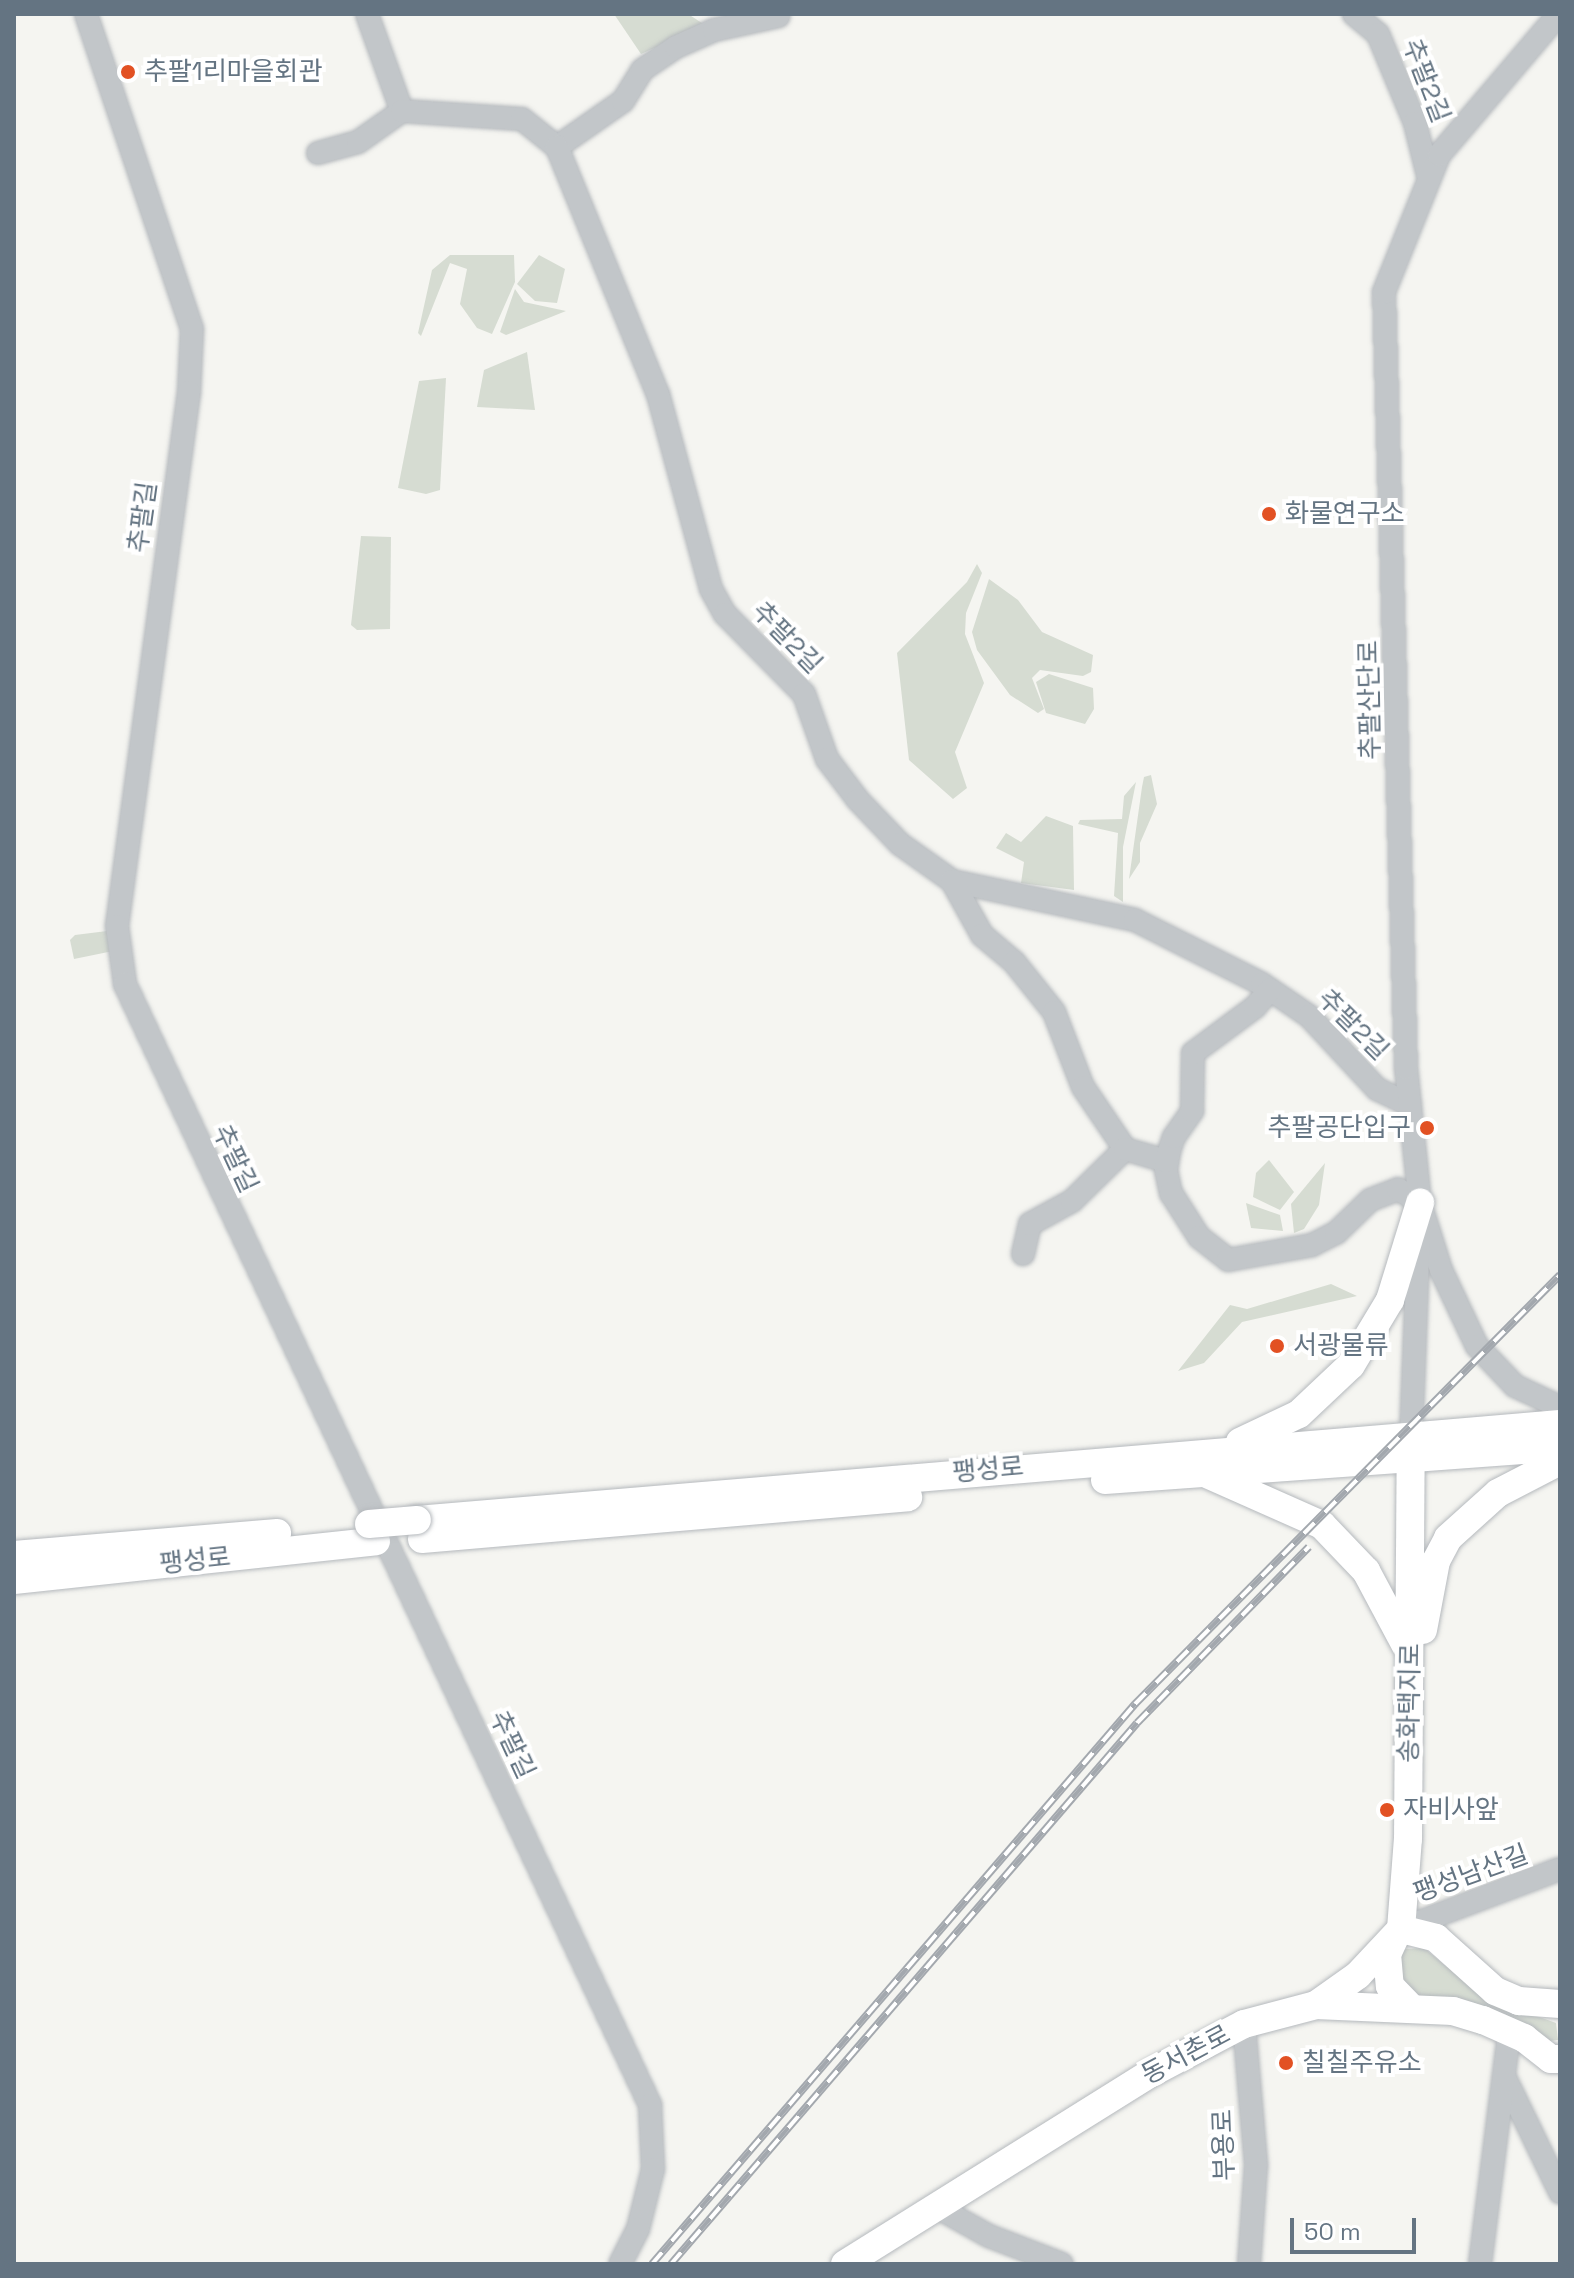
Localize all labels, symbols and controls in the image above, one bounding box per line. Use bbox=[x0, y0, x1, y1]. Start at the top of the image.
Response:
street label: 추팔2길 bbox=[1396, 35, 1456, 127]
place label: 추팔1리마을회관 bbox=[144, 56, 322, 88]
marker: 추팔1리마을회관 bbox=[119, 63, 137, 81]
street label: 추팔길 bbox=[123, 479, 163, 555]
place label: 화물연구소 bbox=[1285, 498, 1405, 530]
marker: 화물연구소 bbox=[1260, 505, 1278, 523]
street label: 추팔2길 bbox=[745, 596, 829, 680]
street label: 추팔산단로 bbox=[1353, 640, 1387, 760]
street label: 추팔2길 bbox=[1311, 983, 1395, 1067]
place label: 추팔공단입구 bbox=[1267, 1112, 1411, 1144]
marker: 추팔공단입구 bbox=[1418, 1119, 1436, 1137]
street label: 추팔길 bbox=[206, 1120, 264, 1198]
place label: 서광물류 bbox=[1293, 1330, 1389, 1362]
marker: 서광물류 bbox=[1268, 1337, 1286, 1355]
street label: 팽성로 bbox=[951, 1451, 1025, 1489]
street label: 팽성로 bbox=[158, 1542, 232, 1580]
street label: 송화택지로 bbox=[1393, 1643, 1427, 1763]
street label: 추팔길 bbox=[483, 1706, 541, 1784]
place label: 자비사앞 bbox=[1403, 1794, 1499, 1826]
marker: 자비사앞 bbox=[1378, 1801, 1396, 1819]
street label: 팽성남산길 bbox=[1409, 1839, 1533, 1909]
street label: 동서촌로 bbox=[1136, 2019, 1236, 2091]
place label: 칠칠주유소 bbox=[1302, 2047, 1422, 2079]
marker: 칠칠주유소 bbox=[1277, 2054, 1295, 2072]
street label: 부용로 bbox=[1207, 2109, 1241, 2181]
scale bar bbox=[1294, 2202, 1420, 2252]
text: 50 m bbox=[1304, 2216, 1361, 2247]

